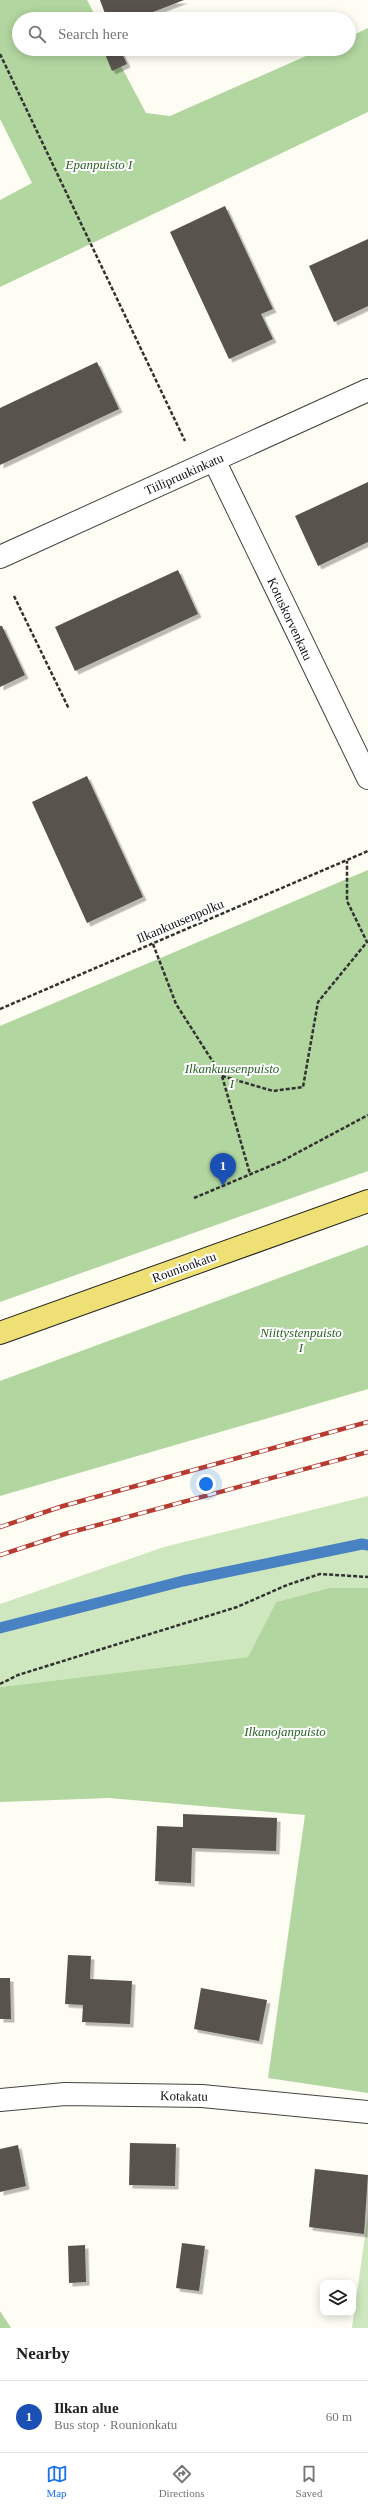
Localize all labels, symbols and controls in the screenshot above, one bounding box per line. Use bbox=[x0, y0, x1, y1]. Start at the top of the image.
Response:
search box bbox=[12, 12, 356, 56]
icon: search bbox=[26, 23, 48, 45]
text: Search here bbox=[58, 26, 128, 42]
park label: Epanpuisto I bbox=[65, 157, 133, 172]
street label: Tiilipruukinkatu bbox=[142, 450, 226, 498]
street label: Kotuskorvenkatu bbox=[264, 575, 316, 663]
street label: Ilkankuusenpolku bbox=[134, 896, 226, 946]
park label: Ilkankuusenpuisto I bbox=[184, 1061, 280, 1091]
pin: 1 bbox=[210, 1153, 236, 1186]
street label: Rounionkatu bbox=[150, 1248, 219, 1286]
park label: Niittystenpuisto I bbox=[259, 1325, 342, 1355]
your location bbox=[196, 1474, 216, 1494]
park label: Ilkanojanpuisto bbox=[243, 1724, 326, 1739]
street label: Kotakatu bbox=[160, 2088, 208, 2104]
map controls bbox=[320, 2280, 356, 2316]
button: layers bbox=[320, 2280, 356, 2316]
text: Nearby bbox=[16, 2344, 70, 2363]
text: Ilkan alue bbox=[54, 2400, 119, 2416]
text: 1 bbox=[26, 2409, 32, 2424]
text: 60 m bbox=[326, 2409, 352, 2424]
text: Bus stop · Rounionkatu bbox=[54, 2417, 177, 2432]
tab: Map bbox=[46, 2463, 68, 2499]
tab: Directions bbox=[159, 2463, 204, 2499]
tab: Saved bbox=[296, 2463, 322, 2499]

